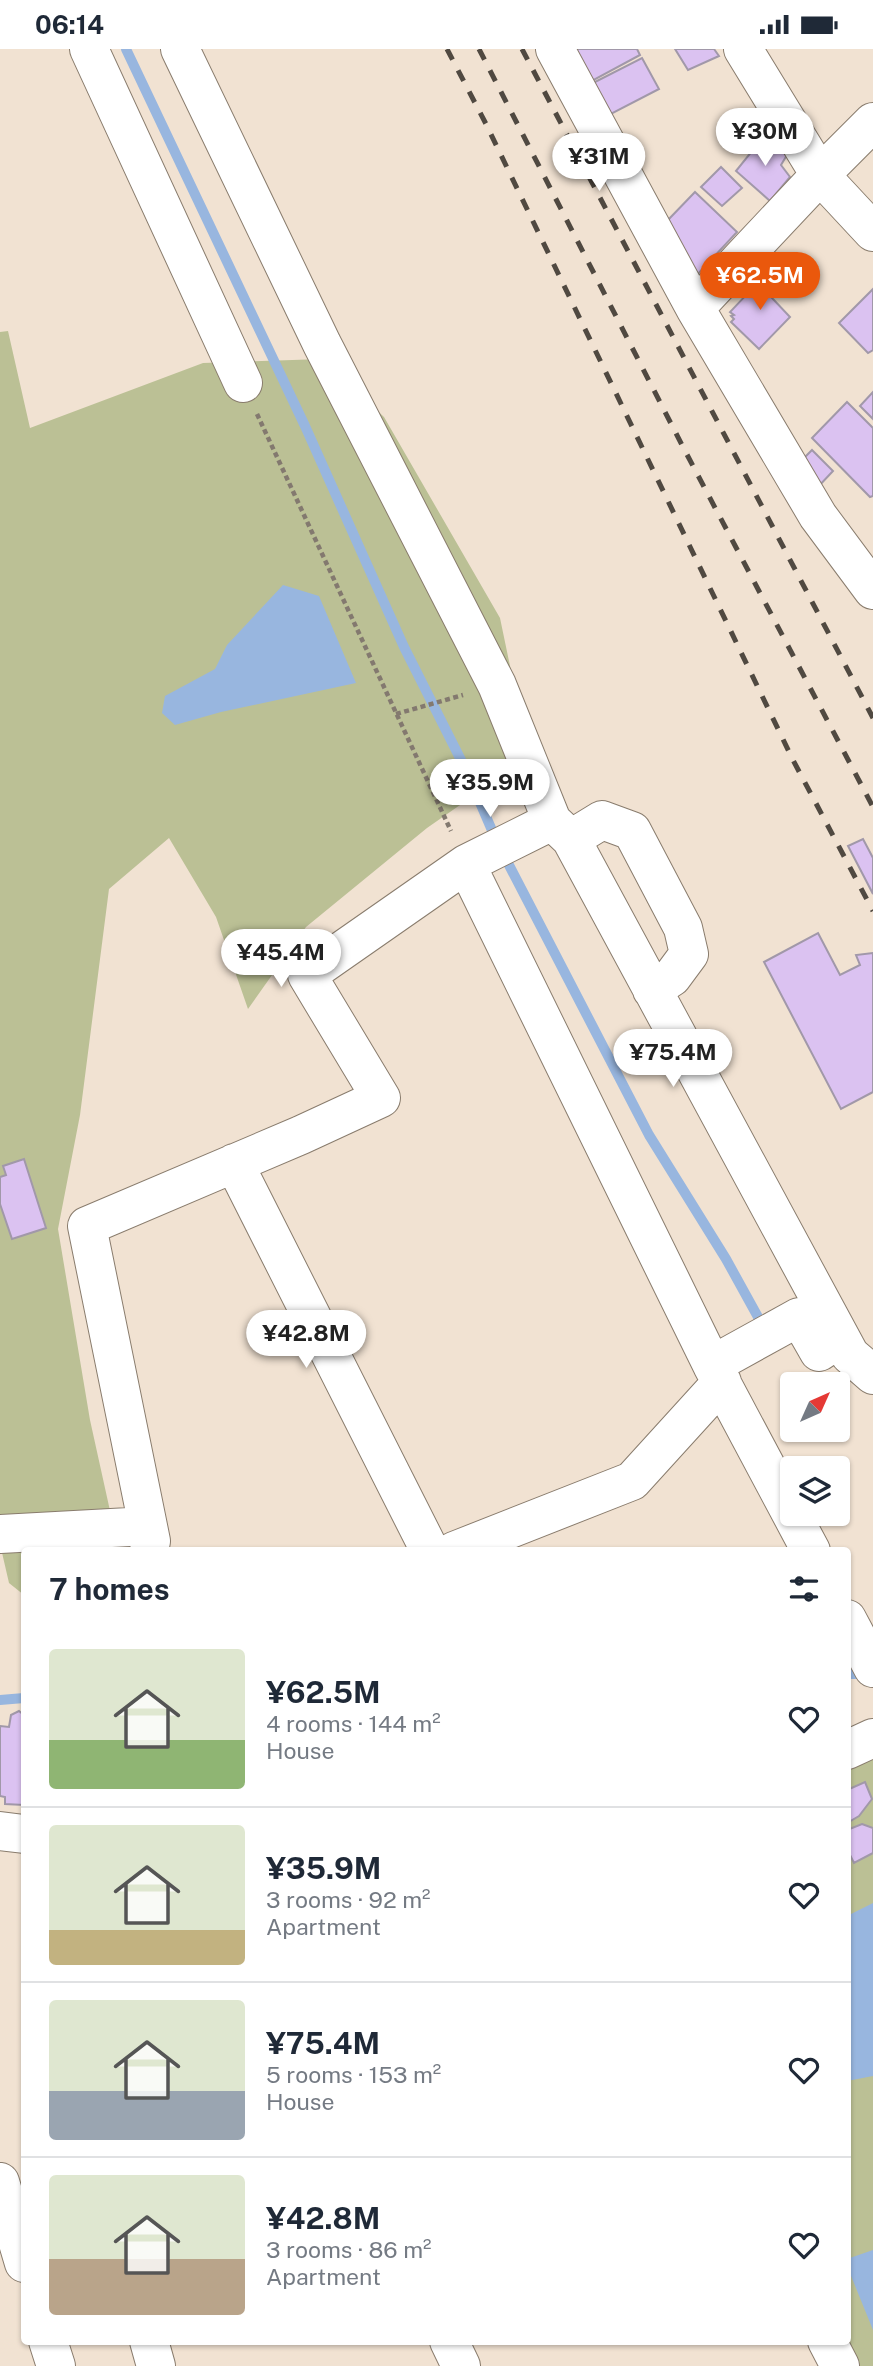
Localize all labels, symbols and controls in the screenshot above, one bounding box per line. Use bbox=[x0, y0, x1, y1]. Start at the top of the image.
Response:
text: 06:14 bbox=[35, 9, 104, 40]
pin: ¥30M bbox=[724, 109, 806, 168]
text: ¥30M bbox=[732, 117, 798, 144]
pin: ¥31M bbox=[558, 134, 640, 193]
text: ¥31M bbox=[568, 142, 630, 169]
pin: ¥62.5M bbox=[703, 253, 817, 312]
text: ¥62.5M bbox=[716, 261, 804, 288]
pin: ¥35.9M bbox=[433, 759, 547, 819]
text: ¥35.9M bbox=[446, 768, 534, 795]
pin: ¥45.4M bbox=[224, 929, 338, 989]
text: ¥45.4M bbox=[237, 938, 325, 965]
pin: ¥75.4M bbox=[616, 1030, 730, 1089]
text: ¥75.4M bbox=[629, 1038, 717, 1065]
pin: ¥42.8M bbox=[249, 1311, 363, 1370]
text: ¥42.8M bbox=[262, 1319, 350, 1346]
north arrow bbox=[780, 1372, 850, 1442]
map controls bbox=[780, 1372, 850, 1526]
button: layers bbox=[780, 1456, 850, 1526]
icon: filters bbox=[785, 1570, 823, 1608]
text: 7 homes bbox=[49, 1571, 170, 1607]
text: ¥62.5M bbox=[266, 1674, 381, 1710]
icon: home bbox=[105, 1677, 189, 1761]
icon: heart bbox=[785, 1700, 823, 1738]
text: 4 rooms · 144 m² bbox=[266, 1710, 441, 1737]
text: House bbox=[266, 1737, 334, 1764]
text: ¥35.9M bbox=[266, 1850, 381, 1886]
icon: home bbox=[105, 1853, 189, 1937]
icon: heart bbox=[785, 1876, 823, 1914]
text: 3 rooms · 92 m² bbox=[266, 1886, 431, 1913]
text: Apartment bbox=[266, 1913, 381, 1940]
text: ¥75.4M bbox=[266, 2025, 380, 2061]
icon: home bbox=[105, 2028, 189, 2112]
icon: heart bbox=[785, 2051, 823, 2089]
text: 5 rooms · 153 m² bbox=[266, 2061, 441, 2088]
text: House bbox=[266, 2088, 334, 2115]
text: ¥42.8M bbox=[266, 2200, 380, 2236]
icon: home bbox=[105, 2203, 189, 2287]
icon: heart bbox=[785, 2226, 823, 2264]
text: 3 rooms · 86 m² bbox=[266, 2236, 432, 2263]
text: Apartment bbox=[266, 2263, 381, 2290]

